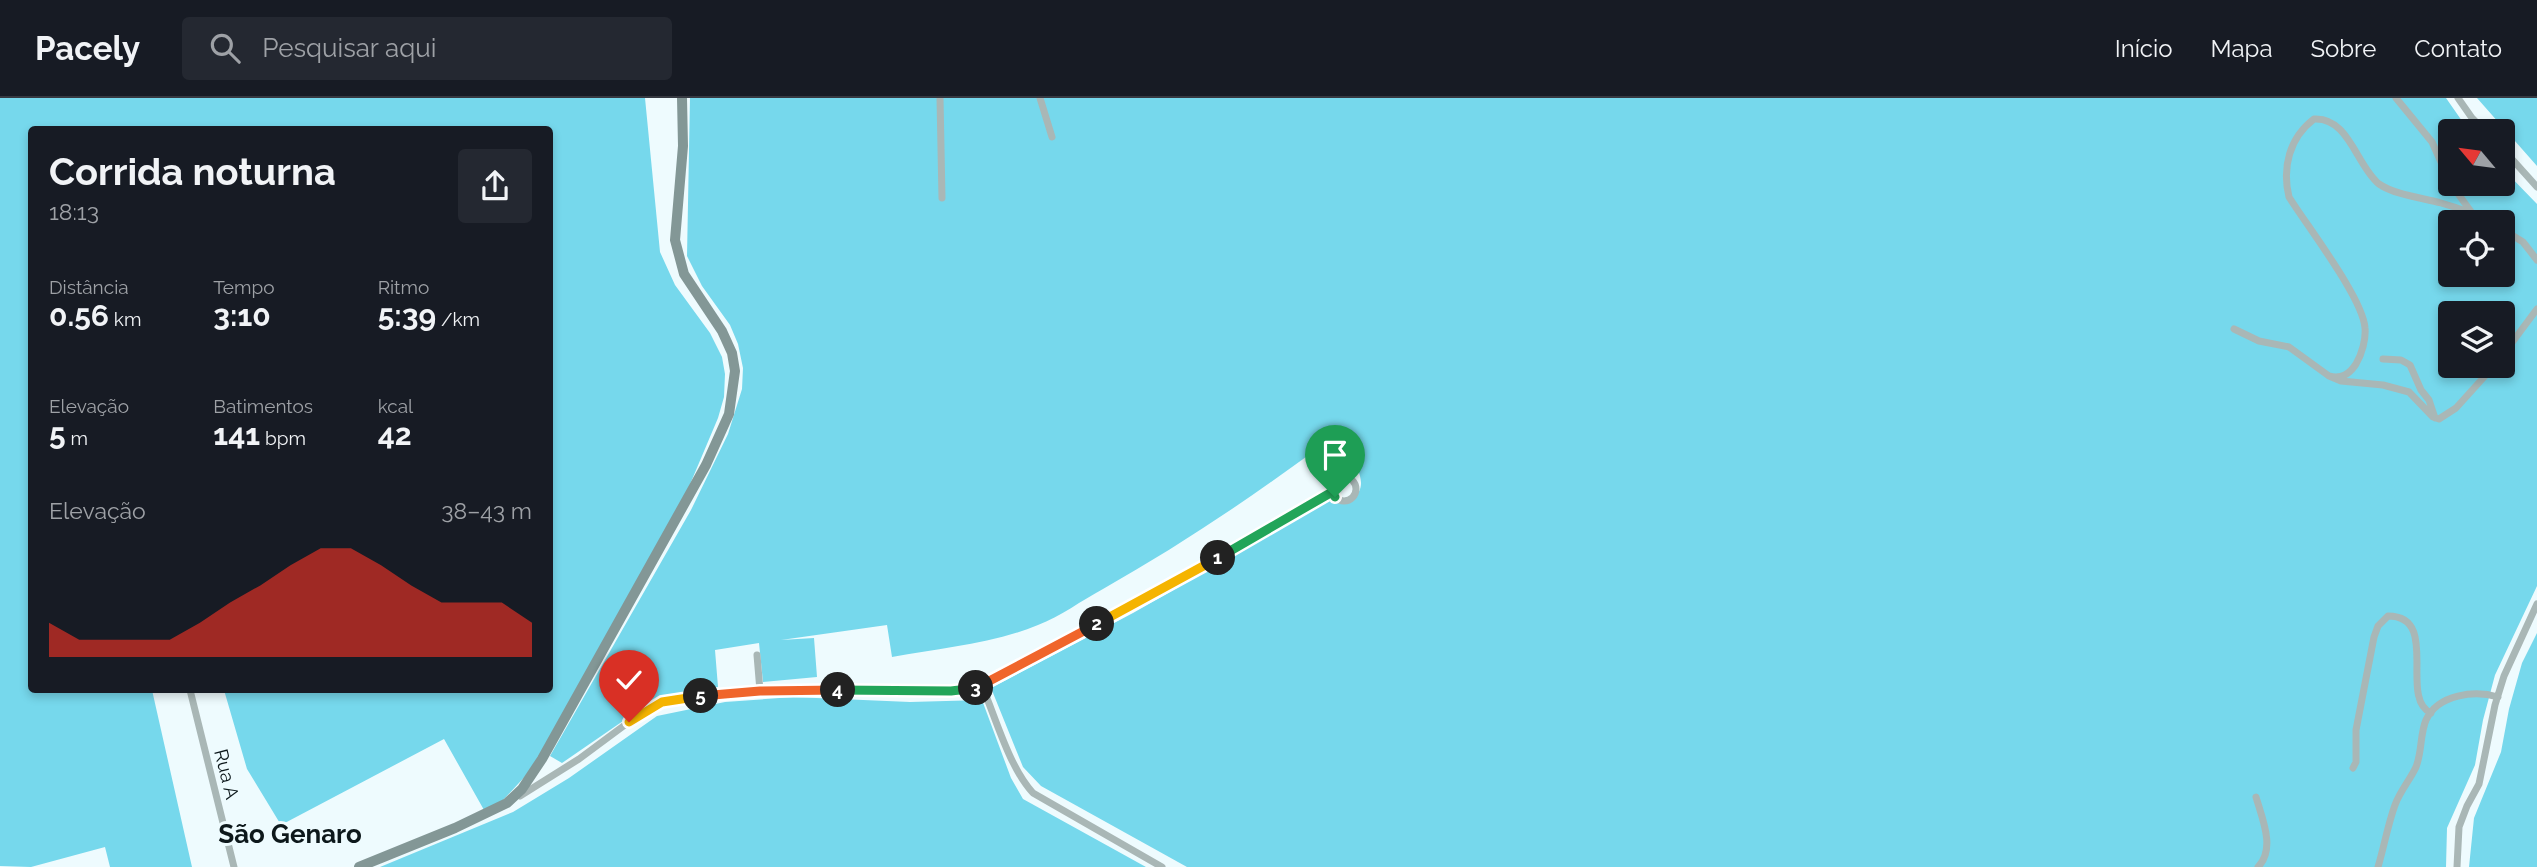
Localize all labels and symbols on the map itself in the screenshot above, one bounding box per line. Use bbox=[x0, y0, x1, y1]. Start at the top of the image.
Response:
north arrow bbox=[2438, 119, 2515, 196]
pin bbox=[1305, 425, 1365, 497]
pin: 1 bbox=[1200, 540, 1236, 575]
pin: 2 bbox=[1080, 606, 1114, 642]
pin bbox=[599, 650, 659, 722]
pin: 3 bbox=[958, 670, 993, 706]
pin: 4 bbox=[820, 672, 856, 708]
pin: 5 bbox=[684, 678, 718, 714]
street label: Rua A bbox=[210, 747, 244, 802]
district label: São Genaro bbox=[218, 819, 362, 849]

